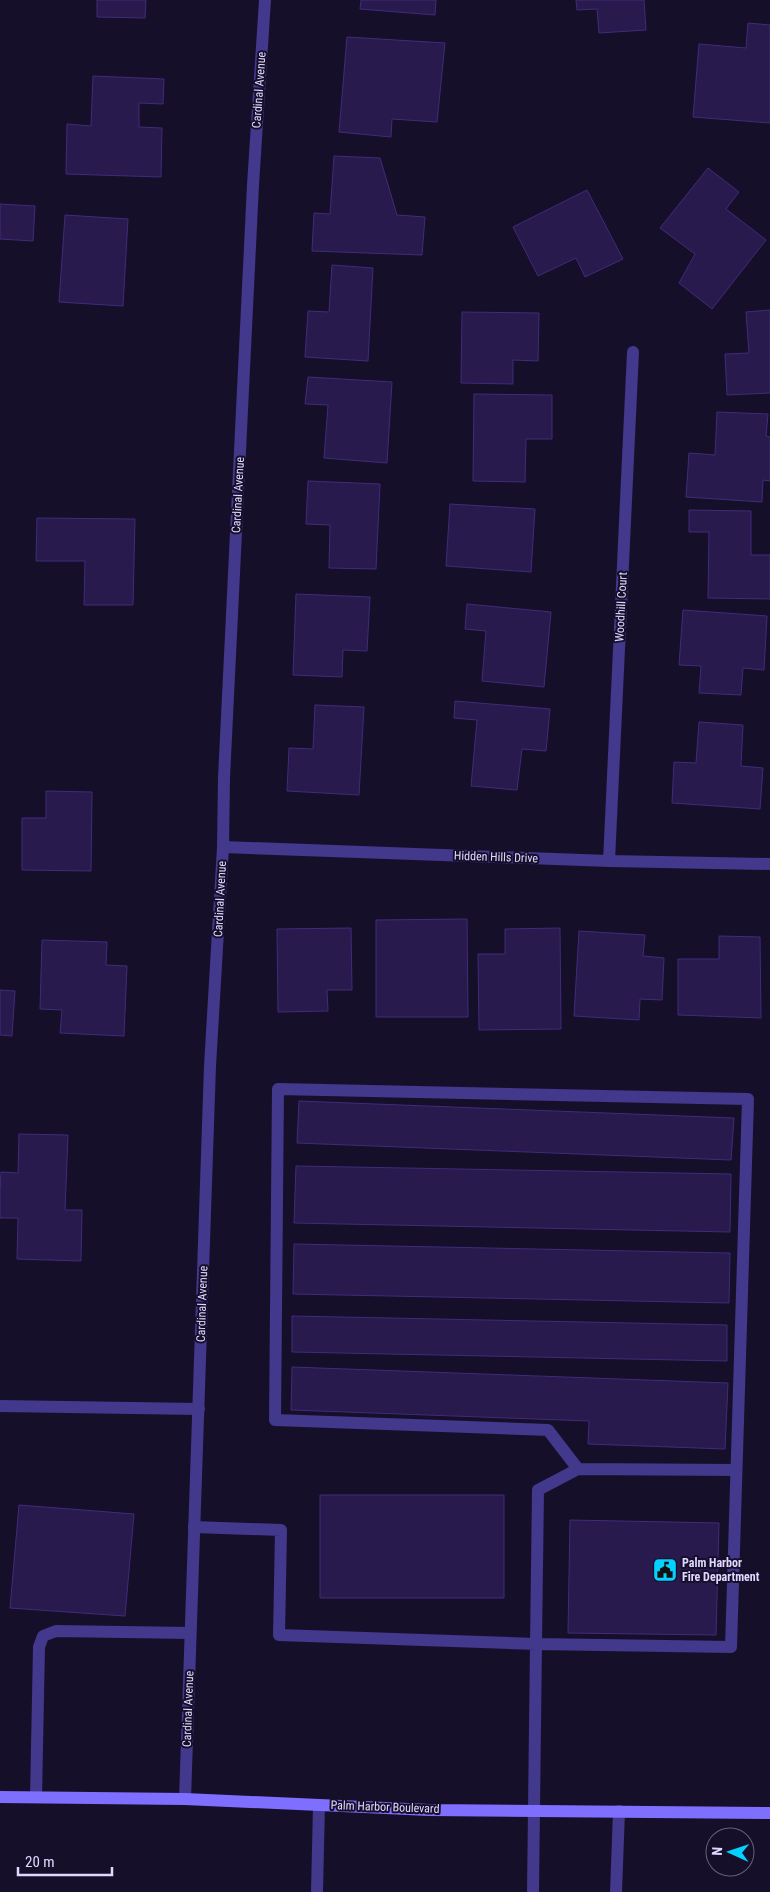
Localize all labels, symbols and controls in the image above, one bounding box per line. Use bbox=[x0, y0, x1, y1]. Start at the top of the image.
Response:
street label: Cardinal Avenue bbox=[249, 51, 269, 129]
street label: Cardinal Avenue bbox=[229, 456, 247, 534]
street label: Woodhill Court bbox=[612, 571, 630, 642]
street label: Hidden Hills Drive bbox=[454, 849, 539, 865]
street label: Cardinal Avenue bbox=[211, 860, 229, 938]
street label: Cardinal Avenue bbox=[194, 1265, 210, 1342]
place label: Palm Harbor Fire Department bbox=[682, 1556, 760, 1584]
public building icon: Palm Harbor Fire Department bbox=[652, 1557, 678, 1583]
street label: Cardinal Avenue bbox=[180, 1670, 196, 1747]
street label: Palm Harbor Boulevard bbox=[330, 1798, 440, 1816]
north arrow bbox=[705, 1827, 755, 1877]
scale bar bbox=[18, 1844, 111, 1876]
text: N bbox=[709, 1847, 725, 1856]
text: 20 m bbox=[25, 1853, 55, 1871]

